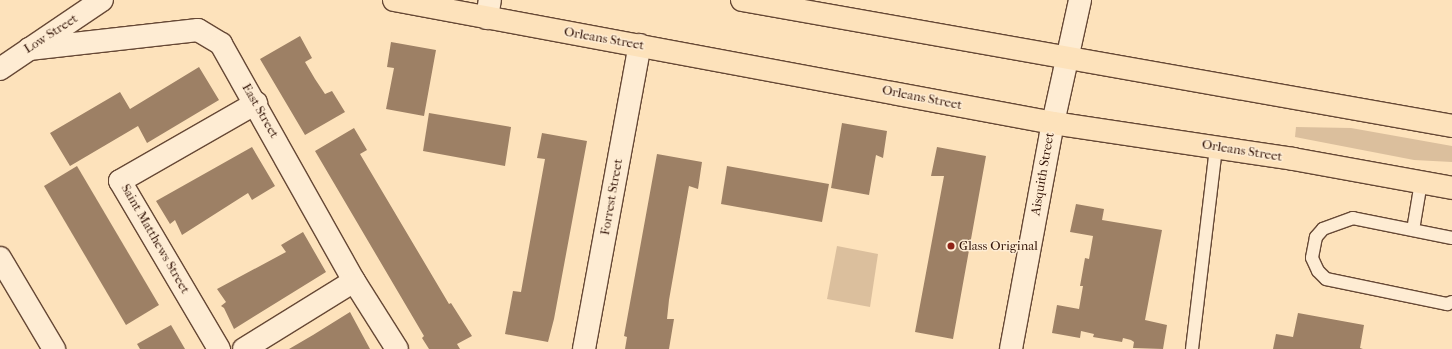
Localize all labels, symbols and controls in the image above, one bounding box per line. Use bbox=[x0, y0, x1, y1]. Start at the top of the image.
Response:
street label: Low Street bbox=[21, 11, 81, 57]
street label: Orleans Street bbox=[563, 24, 645, 54]
street label: East Street bbox=[238, 81, 282, 141]
street label: Orleans Street bbox=[881, 83, 963, 113]
street label: Aisquith Street bbox=[1028, 131, 1058, 217]
street label: Orleans Street bbox=[1201, 137, 1283, 165]
street label: Forrest Street bbox=[598, 158, 626, 236]
street label: Saint Matthews Street bbox=[117, 182, 193, 296]
place label: Glass Original bbox=[959, 238, 1038, 254]
marker: Glass Original bbox=[946, 241, 956, 251]

